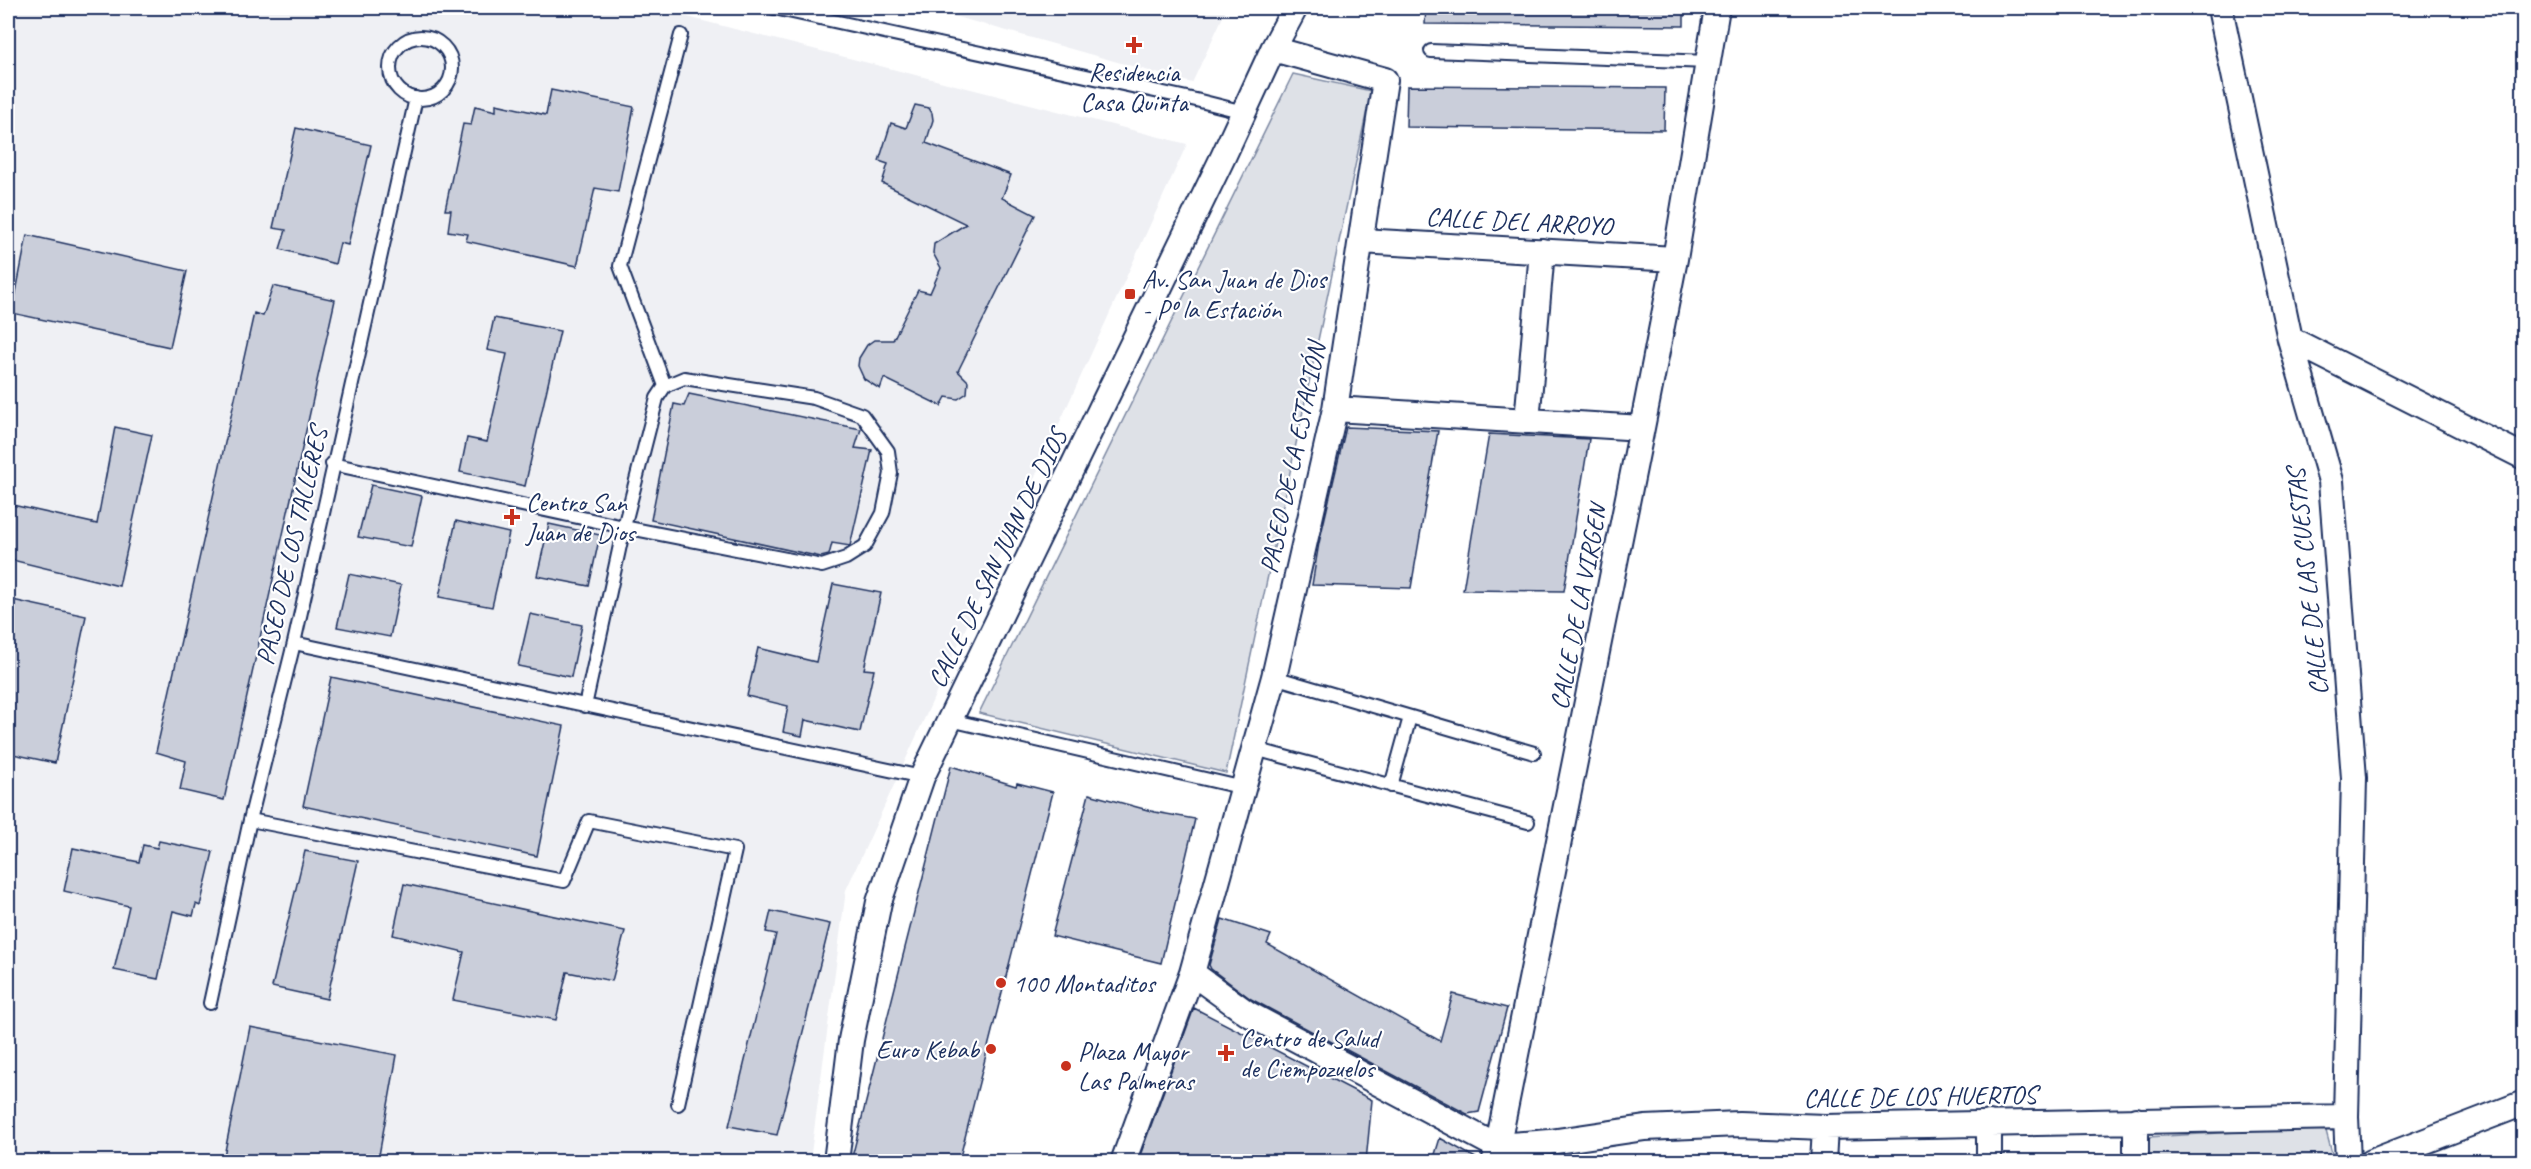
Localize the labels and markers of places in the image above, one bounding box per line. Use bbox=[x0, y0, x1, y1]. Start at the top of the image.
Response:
marker: Residencia Casa Quinta bbox=[1125, 36, 1143, 54]
place label: Residencia Casa Quinta bbox=[1080, 56, 1189, 119]
place label: Av. San Juan de Dios - Pº la Estación bbox=[1142, 263, 1328, 326]
marker: Av. San Juan de Dios - Pº la Estación bbox=[1123, 287, 1137, 301]
place label: Centro San Juan de Dios bbox=[524, 486, 637, 549]
marker: Centro San Juan de Dios bbox=[503, 508, 521, 526]
place label: 100 Montaditos bbox=[1013, 967, 1157, 1000]
marker: 100 Montaditos bbox=[994, 976, 1008, 990]
place label: Centro de Salud de Ciempozuelos bbox=[1240, 1022, 1383, 1085]
place label: Euro Kebab bbox=[876, 1033, 981, 1066]
place label: Plaza Mayor Las Palmeras bbox=[1078, 1035, 1196, 1098]
marker: Euro Kebab bbox=[984, 1042, 998, 1056]
marker: Centro de Salud de Ciempozuelos bbox=[1217, 1044, 1235, 1062]
marker: Plaza Mayor Las Palmeras bbox=[1059, 1059, 1073, 1073]

